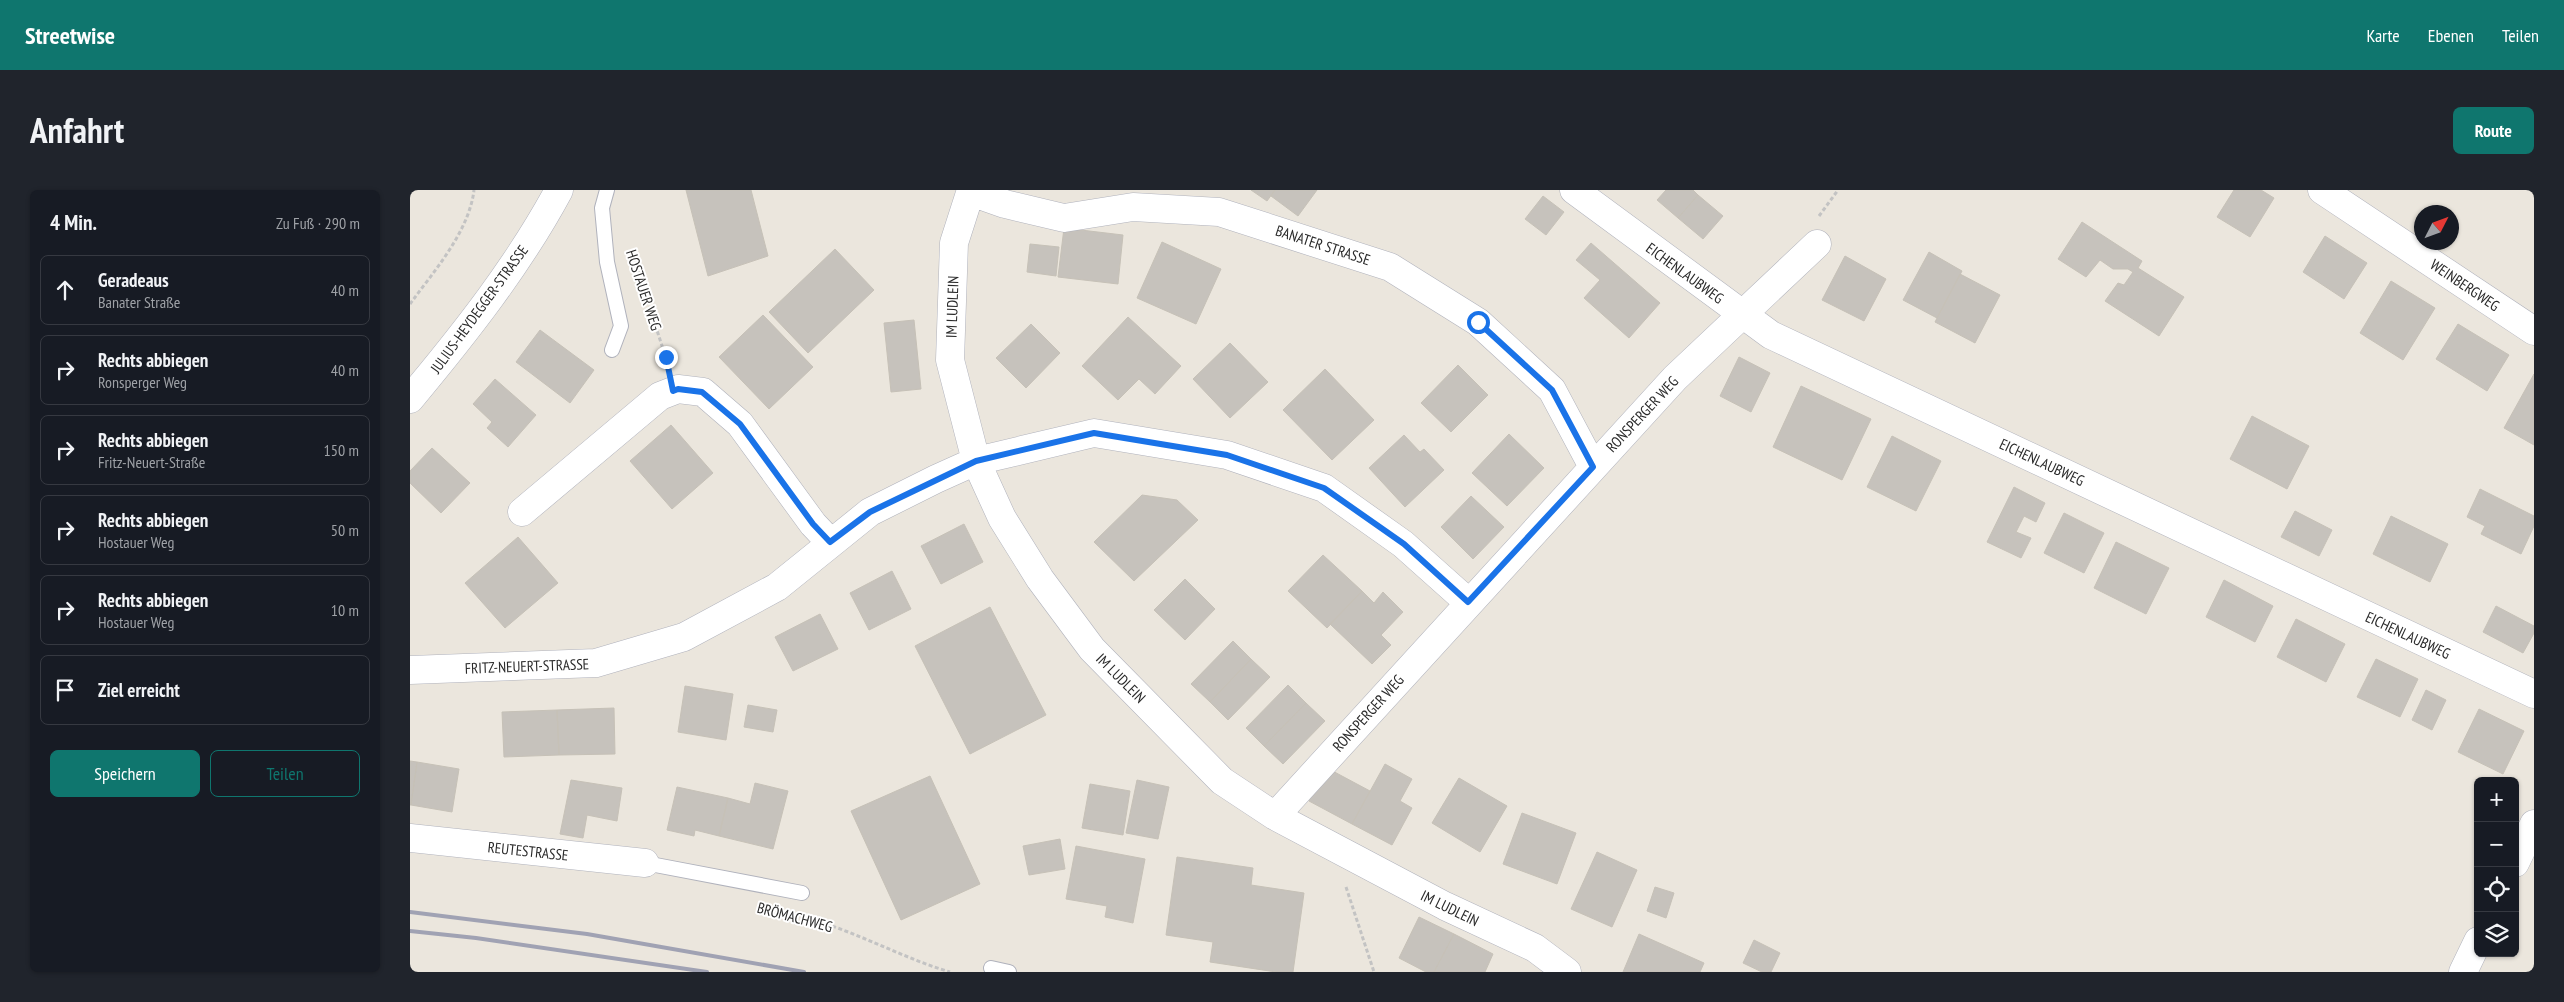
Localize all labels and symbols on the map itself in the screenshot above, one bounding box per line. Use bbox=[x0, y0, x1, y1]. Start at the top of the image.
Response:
north arrow bbox=[2414, 205, 2459, 250]
street label: BANATER STRASSE bbox=[1273, 221, 1373, 269]
street label: EICHENLAUBWEG bbox=[1642, 238, 1728, 308]
street label: JULIUS-HEYDEGGER-STRASSE bbox=[425, 241, 532, 378]
street label: HOSTAUER WEG bbox=[622, 247, 666, 333]
street label: WEINBERGWEG bbox=[2427, 255, 2503, 315]
street label: IM LUDLEIN bbox=[941, 275, 963, 339]
route start bbox=[1467, 311, 1490, 334]
route end bbox=[655, 346, 678, 369]
street label: RONSPERGER WEG bbox=[1602, 372, 1682, 456]
street label: EICHENLAUBWEG bbox=[1997, 434, 2087, 490]
street label: EICHENLAUBWEG bbox=[2363, 607, 2453, 663]
street label: IM LUDLEIN bbox=[1092, 649, 1150, 707]
street label: FRITZ-NEUERT-STRASSE bbox=[465, 654, 589, 678]
street label: RONSPERGER WEG bbox=[1328, 670, 1408, 756]
street label: REUTESTRASSE bbox=[487, 837, 569, 865]
street label: IM LUDLEIN bbox=[1418, 886, 1482, 930]
street label: BRÖMACHWEG bbox=[755, 898, 835, 936]

